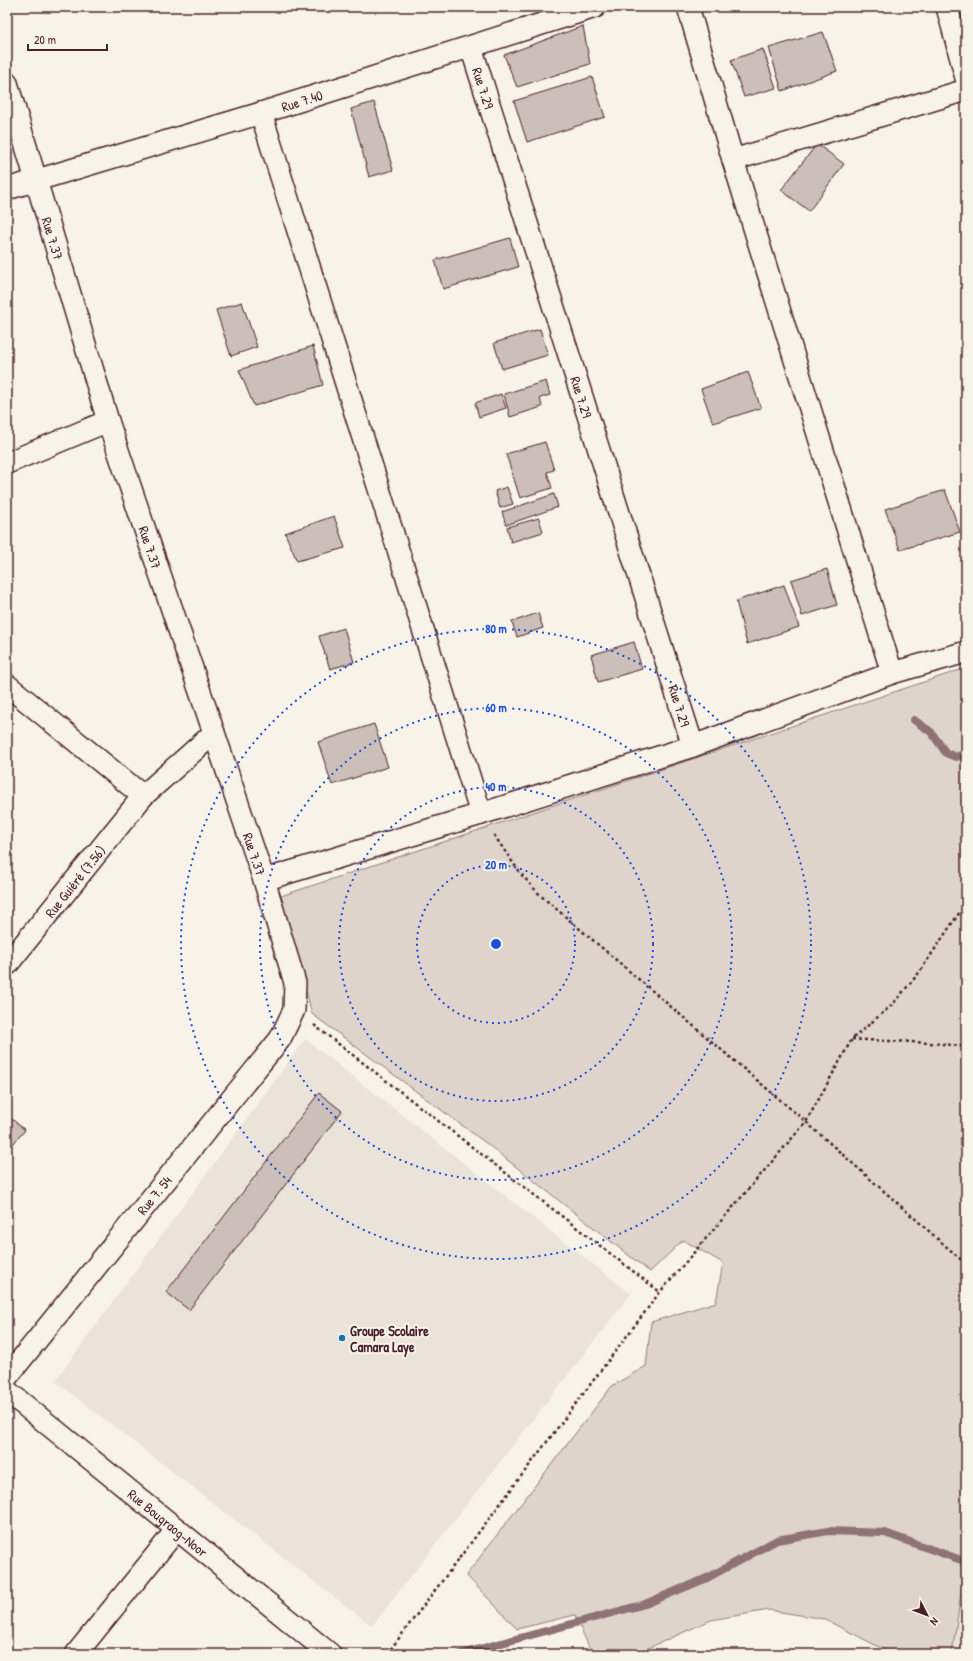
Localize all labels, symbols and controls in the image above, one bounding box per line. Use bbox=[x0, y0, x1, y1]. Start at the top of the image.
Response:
scale bar bbox=[28, 26, 107, 52]
text: 20 m bbox=[34, 31, 56, 48]
street label: Rue 7.29 bbox=[469, 65, 499, 111]
street label: Rue 7.40 bbox=[279, 85, 325, 115]
street label: Rue 7.37 bbox=[38, 214, 69, 262]
street label: Rue 7.29 bbox=[567, 374, 598, 420]
street label: Rue 7.37 bbox=[135, 523, 167, 571]
text: 80 m bbox=[485, 620, 507, 637]
street label: Rue 7.29 bbox=[665, 682, 696, 729]
text: 60 m bbox=[485, 699, 507, 716]
text: 40 m bbox=[486, 778, 506, 795]
street label: Rue 7.37 bbox=[239, 830, 271, 878]
street label: Rue Guiéré (7.56) bbox=[40, 841, 109, 921]
text: 20 m bbox=[485, 856, 507, 873]
centre of rings bbox=[489, 937, 503, 951]
street label: Rue 7. 54 bbox=[132, 1172, 176, 1218]
place label: Groupe Scolaire Camara Laye bbox=[350, 1321, 429, 1358]
marker: Groupe Scolaire Camara Laye bbox=[337, 1333, 347, 1343]
street label: Rue Bougraog-Noor bbox=[124, 1484, 213, 1561]
north arrow bbox=[907, 1595, 947, 1635]
text: N bbox=[927, 1615, 942, 1629]

